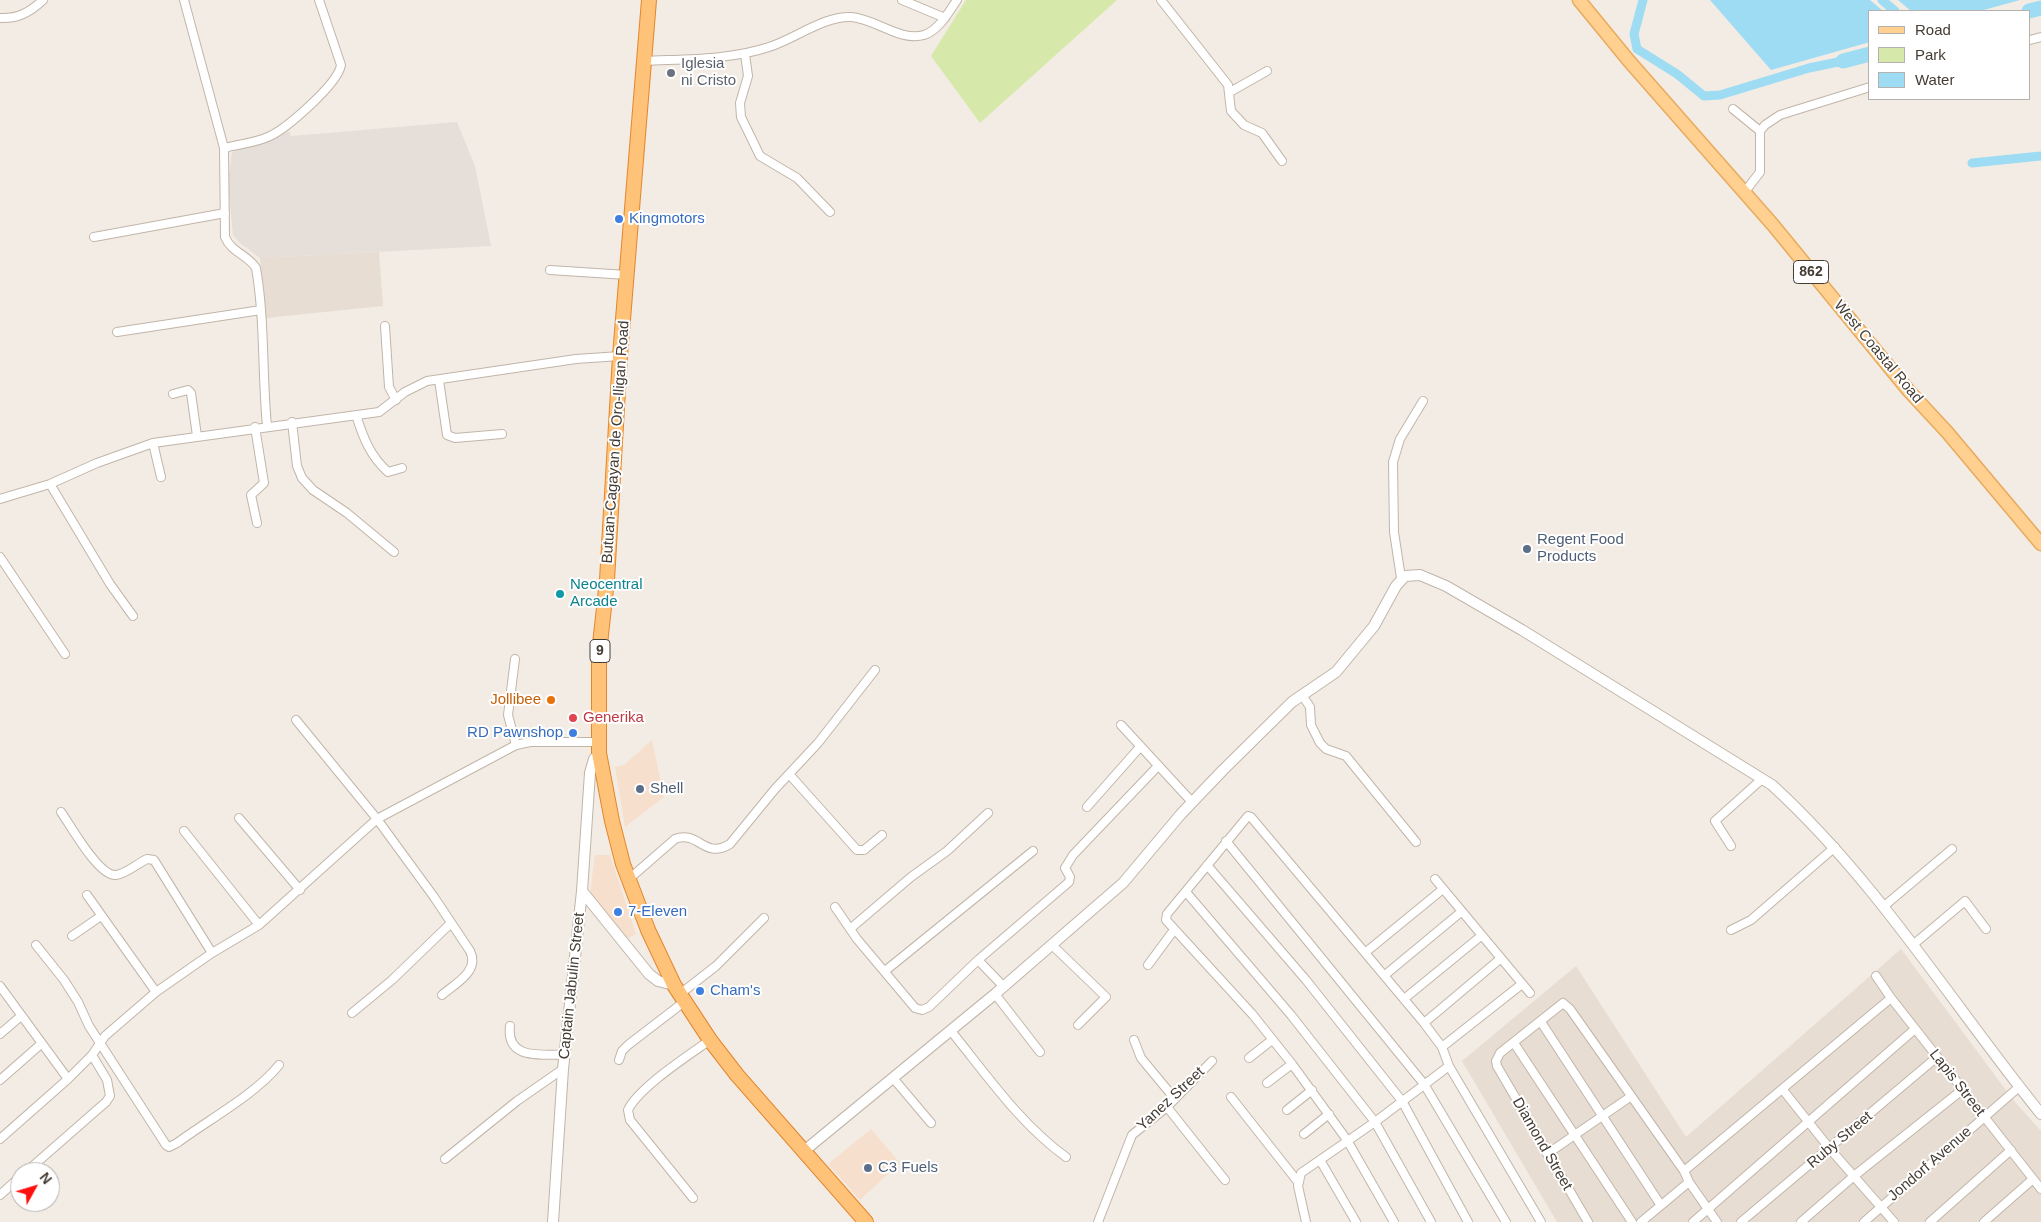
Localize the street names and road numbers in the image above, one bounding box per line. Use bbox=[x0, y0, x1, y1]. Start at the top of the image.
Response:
road number: 862 bbox=[1794, 260, 1828, 284]
street label: West Coastal Road bbox=[1830, 297, 1926, 407]
street label: Butuan-Cagayan de Oro-Iligan Road bbox=[599, 320, 633, 564]
road number: 9 bbox=[590, 640, 610, 662]
street label: Captain Jabulin Street bbox=[555, 912, 589, 1060]
street label: Lapis Street bbox=[1925, 1046, 1989, 1120]
street label: Yanez Street bbox=[1134, 1063, 1208, 1135]
street label: Diamond Street bbox=[1508, 1094, 1576, 1194]
street label: Ruby Street bbox=[1804, 1108, 1876, 1172]
street label: Jondorf Avenue bbox=[1885, 1123, 1975, 1205]

